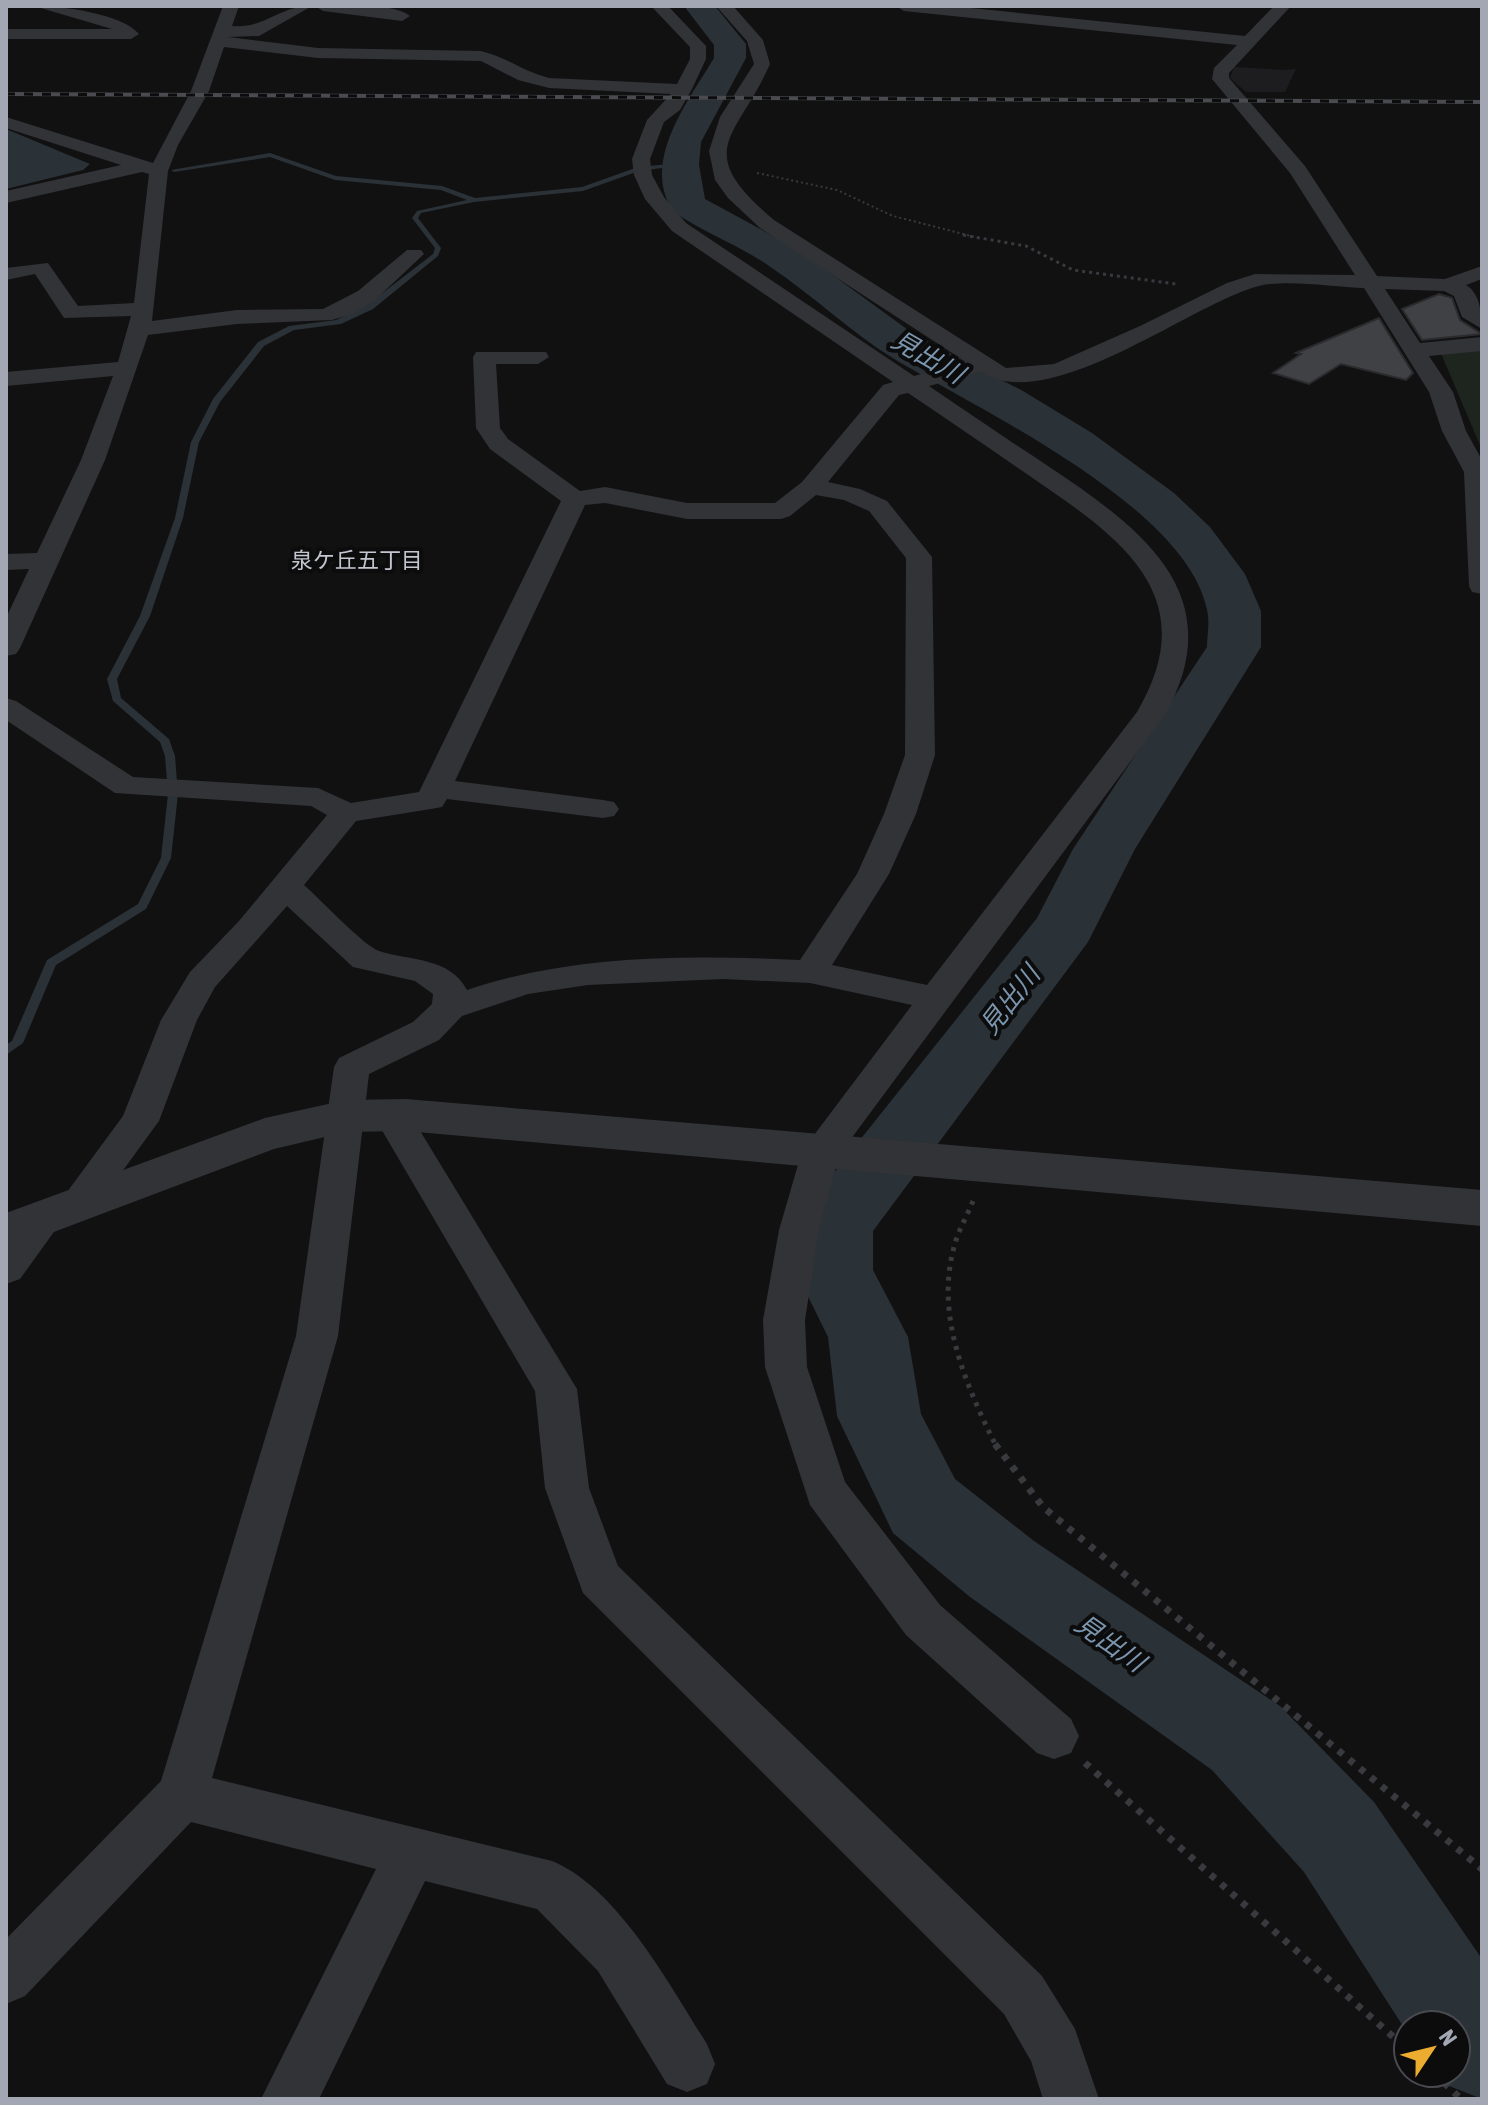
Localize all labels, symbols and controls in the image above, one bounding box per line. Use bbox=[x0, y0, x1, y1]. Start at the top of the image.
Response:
water label: 見出川 bbox=[887, 325, 972, 391]
district label: 泉ケ丘五丁目 bbox=[291, 547, 423, 573]
water label: 見出川 bbox=[974, 958, 1048, 1040]
water label: 見出川 bbox=[1069, 1608, 1153, 1679]
north arrow bbox=[1392, 2009, 1472, 2089]
text: N bbox=[1434, 2025, 1463, 2050]

